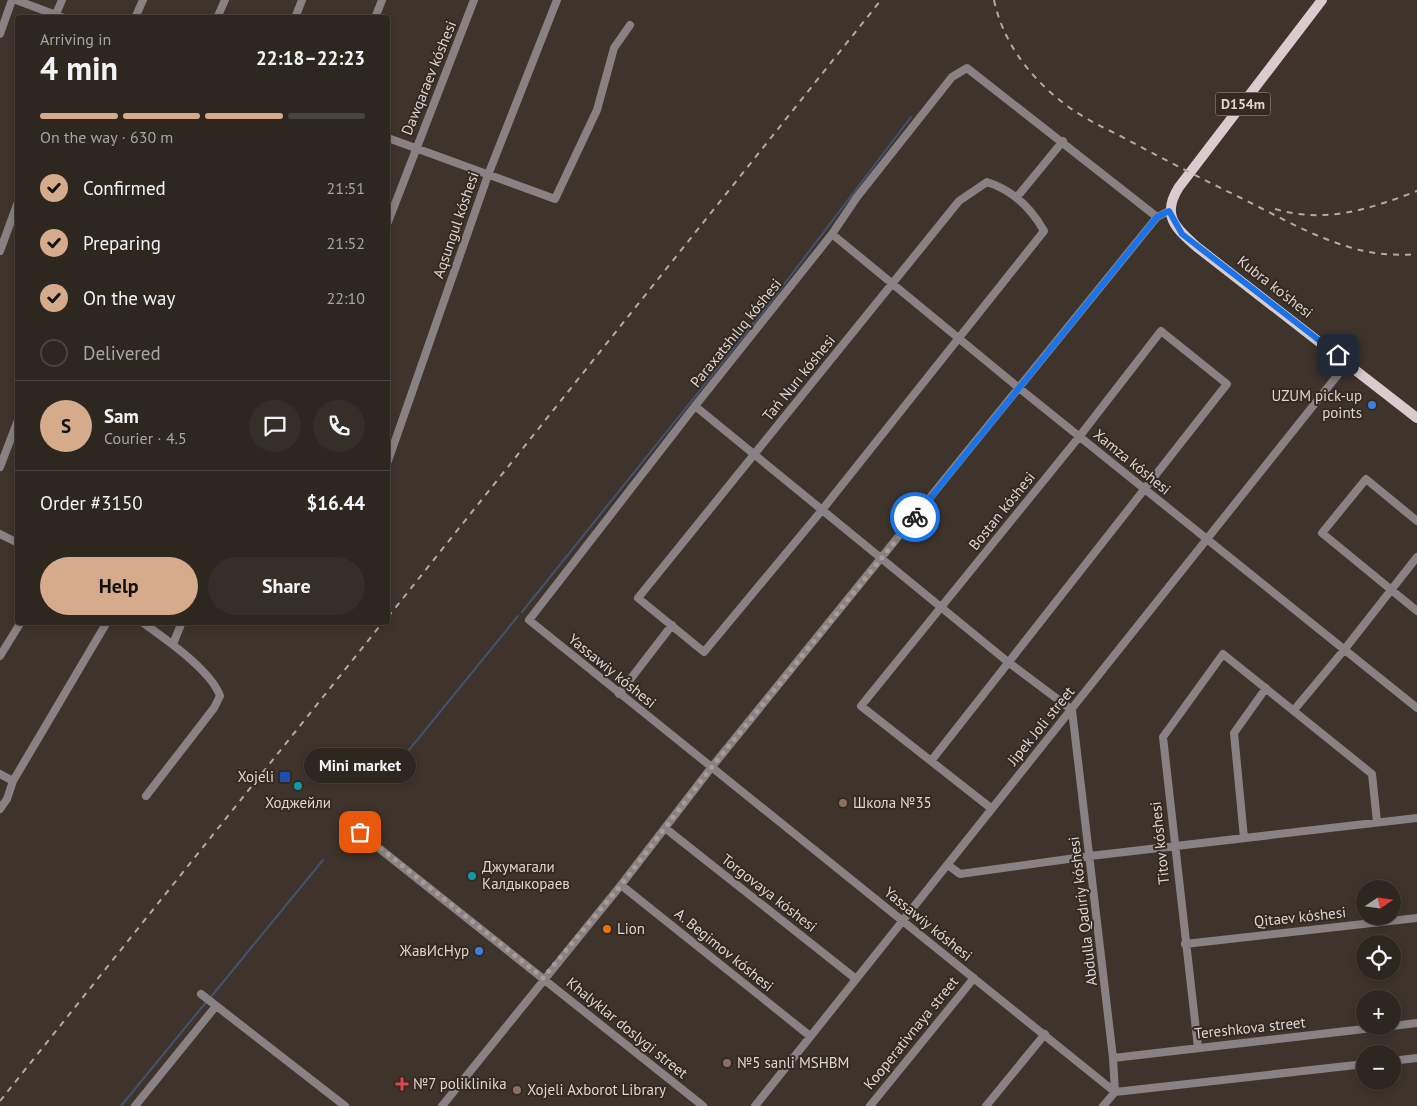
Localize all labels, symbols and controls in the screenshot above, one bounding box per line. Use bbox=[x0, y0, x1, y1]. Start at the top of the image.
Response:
street label: Dawqaraev kóshesi bbox=[397, 18, 460, 138]
text: Arriving in bbox=[40, 29, 111, 49]
text: 22:18–22:23 bbox=[256, 46, 365, 70]
text: 4 min bbox=[40, 47, 118, 89]
road number: D154m bbox=[1216, 92, 1270, 116]
text: On the way · 630 m bbox=[40, 127, 173, 147]
street label: Aqsungul kóshesi bbox=[428, 169, 483, 281]
icon: check bbox=[40, 174, 68, 202]
text: Confirmed bbox=[83, 176, 166, 200]
text: 21:51 bbox=[327, 178, 365, 198]
icon: check bbox=[40, 229, 68, 257]
text: Preparing bbox=[83, 231, 161, 255]
text: 21:52 bbox=[327, 233, 365, 253]
street label: Kubra ko'shesi bbox=[1234, 251, 1317, 322]
street label: Paraxatshılıq kóshesi bbox=[686, 274, 785, 391]
icon: check bbox=[40, 284, 68, 312]
text: On the way bbox=[83, 286, 175, 310]
text: 22:10 bbox=[327, 288, 365, 308]
street label: Tań Nurı kóshesi bbox=[758, 331, 839, 425]
pin bbox=[1317, 334, 1359, 376]
text: Delivered bbox=[83, 341, 161, 365]
icon: home bbox=[1324, 341, 1352, 369]
place label: UZUM pick-up points bbox=[1271, 386, 1362, 422]
marker: UZUM pick-up points bbox=[1366, 399, 1378, 411]
button: chat bbox=[249, 400, 301, 452]
button: phone bbox=[313, 400, 365, 452]
text: Sam bbox=[104, 404, 139, 428]
text: S bbox=[61, 414, 71, 438]
street label: Xamza kóshesi bbox=[1090, 425, 1175, 499]
text: Courier · 4.5 bbox=[104, 428, 187, 448]
street label: Bostan kóshesi bbox=[964, 468, 1039, 554]
text: Order #3150 bbox=[40, 491, 143, 515]
text: $16.44 bbox=[306, 491, 365, 515]
courier bbox=[890, 492, 940, 542]
icon: bike bbox=[901, 503, 929, 531]
button: Help bbox=[40, 557, 198, 615]
button: Share bbox=[208, 557, 365, 615]
street label: Yassawiy kóshesi bbox=[564, 629, 660, 712]
street label: Jipek Joli street bbox=[1002, 682, 1078, 770]
callout: Mini market bbox=[304, 747, 416, 782]
text: Mini market bbox=[319, 755, 401, 775]
place label: Xojeli bbox=[237, 767, 274, 786]
marker: Xojeli bbox=[278, 770, 292, 784]
marker: Ходжейли bbox=[292, 780, 304, 792]
place label: Ходжейли bbox=[265, 793, 331, 812]
place label: Школа №35 bbox=[853, 793, 932, 812]
marker: Школа №35 bbox=[837, 797, 849, 809]
street label: Titov kóshesi bbox=[1146, 801, 1173, 885]
pin bbox=[339, 811, 381, 853]
icon: bag bbox=[346, 818, 374, 846]
street label: Abdulla Qadıriy kóshesi bbox=[1064, 835, 1101, 987]
street label: Torgovaya kóshesi bbox=[718, 849, 821, 936]
place label: Джумагали Калдыкораев bbox=[482, 857, 570, 893]
marker: Джумагали Калдыкораев bbox=[466, 870, 478, 882]
north arrow bbox=[1356, 880, 1401, 925]
map controls bbox=[1356, 880, 1401, 1090]
street label: Yassawiy kóshesi bbox=[880, 882, 976, 965]
street label: Qitaev kóshesi bbox=[1253, 902, 1347, 931]
street label: A. Begimov kóshesi bbox=[671, 904, 778, 995]
place label: Lion bbox=[617, 919, 645, 938]
marker: Lion bbox=[601, 923, 613, 935]
button: locate bbox=[1356, 935, 1401, 980]
place label: ЖавИсНур bbox=[399, 941, 469, 960]
marker: ЖавИсНур bbox=[473, 945, 485, 957]
street label: Kooperativnaya street bbox=[859, 972, 962, 1093]
street label: Khalyklar doslygi street bbox=[563, 973, 692, 1082]
button: + bbox=[1356, 990, 1401, 1035]
street label: Tereshkova street bbox=[1194, 1012, 1306, 1043]
button: − bbox=[1356, 1045, 1401, 1090]
place label: №5 sanli MSHBM bbox=[737, 1053, 849, 1072]
marker: №5 sanli MSHBM bbox=[721, 1057, 733, 1069]
place label: №7 poliklinika bbox=[413, 1074, 507, 1093]
marker: №7 poliklinika bbox=[395, 1077, 409, 1091]
place label: Xojeli Axborot Library bbox=[527, 1080, 666, 1099]
marker: Xojeli Axborot Library bbox=[511, 1084, 523, 1096]

